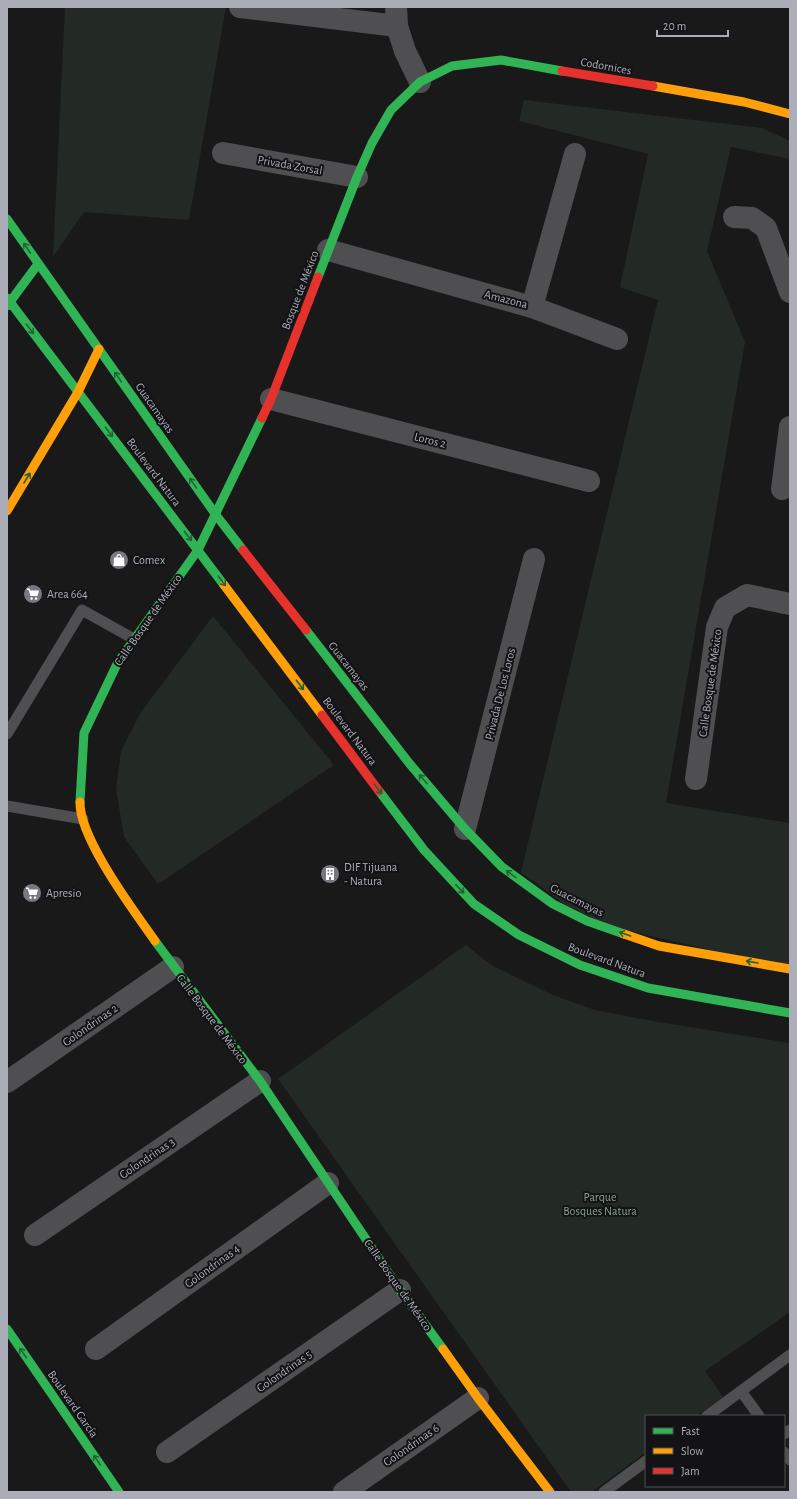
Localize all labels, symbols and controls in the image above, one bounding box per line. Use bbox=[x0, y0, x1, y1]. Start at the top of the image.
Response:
scale bar bbox=[657, 12, 728, 38]
text: 20 m bbox=[663, 20, 686, 32]
street label: Codornices bbox=[580, 56, 632, 76]
street label: Privada Zorsal bbox=[257, 153, 323, 177]
one-way arrow bbox=[23, 243, 31, 254]
street label: Bosque de México bbox=[279, 249, 321, 331]
street label: Amazona bbox=[483, 288, 529, 310]
one-way arrow bbox=[26, 323, 35, 334]
one-way arrow bbox=[114, 371, 122, 382]
street label: Guacamayas bbox=[133, 381, 177, 436]
one-way arrow bbox=[105, 427, 113, 438]
street label: Loros 2 bbox=[413, 430, 448, 450]
street label: Boulevard Natura bbox=[125, 436, 184, 509]
one-way arrow bbox=[23, 473, 31, 484]
one-way arrow bbox=[189, 478, 197, 489]
one-way arrow bbox=[183, 530, 192, 541]
shop icon: Comex bbox=[108, 549, 130, 571]
place label: Comex bbox=[133, 554, 165, 566]
street label: Calle Bosque de México bbox=[112, 572, 184, 668]
one-way arrow bbox=[217, 575, 226, 586]
supermarket icon: Area 664 bbox=[22, 583, 44, 605]
place label: Area 664 bbox=[47, 588, 88, 600]
street label: Calle Bosque de México bbox=[696, 628, 724, 738]
street label: Guacamayas bbox=[325, 639, 372, 693]
street label: Privada De Los Loros bbox=[483, 647, 517, 741]
one-way arrow bbox=[296, 679, 304, 690]
street label: Boulevard Natura bbox=[321, 695, 380, 768]
one-way arrow bbox=[418, 773, 427, 784]
one-way arrow bbox=[374, 783, 382, 794]
place label: DIF Tijuana - Natura bbox=[344, 861, 398, 887]
building icon: DIF Tijuana - Natura bbox=[319, 863, 341, 885]
one-way arrow bbox=[506, 870, 517, 878]
street label: Guacamayas bbox=[548, 881, 606, 920]
supermarket icon: Apresio bbox=[21, 882, 43, 904]
one-way arrow bbox=[455, 884, 465, 894]
place label: Apresio bbox=[46, 887, 81, 899]
one-way arrow bbox=[619, 930, 632, 937]
street label: Boulevard Natura bbox=[566, 940, 648, 980]
one-way arrow bbox=[745, 958, 758, 966]
street label: Calle Bosque de México bbox=[174, 972, 250, 1066]
street label: Golondrinas 2 bbox=[60, 1001, 120, 1048]
street label: Golondrinas 3 bbox=[117, 1135, 177, 1181]
park label: Parque Bosques Natura bbox=[563, 1191, 637, 1217]
street label: Calle Bosque de México bbox=[362, 1237, 434, 1333]
street label: Golondrinas 4 bbox=[182, 1242, 242, 1290]
one-way arrow bbox=[19, 1348, 27, 1359]
street label: Golondrinas 5 bbox=[254, 1348, 314, 1394]
street label: Boulevard García bbox=[46, 1368, 101, 1440]
legend bbox=[645, 1415, 785, 1487]
street label: Golondrinas 6 bbox=[381, 1421, 441, 1468]
text: Fast bbox=[681, 1425, 700, 1437]
text: Slow bbox=[681, 1445, 703, 1457]
one-way arrow bbox=[93, 1455, 101, 1466]
text: Jam bbox=[681, 1465, 700, 1477]

